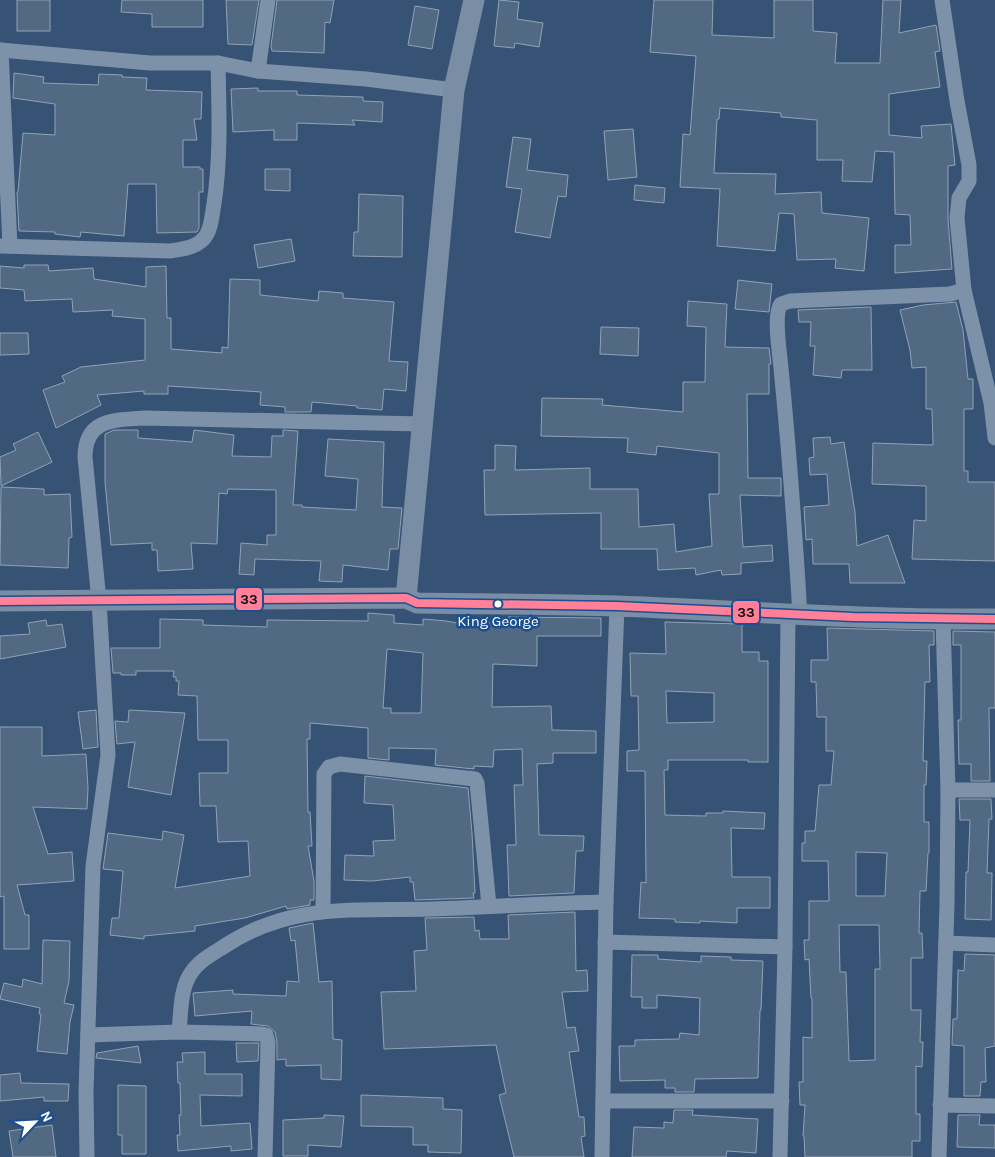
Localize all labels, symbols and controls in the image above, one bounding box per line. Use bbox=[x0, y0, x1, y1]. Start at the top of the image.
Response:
line badge: 33 bbox=[235, 587, 263, 611]
text: 33 bbox=[240, 591, 258, 608]
marker: King George bbox=[493, 599, 503, 609]
line badge: 33 bbox=[732, 600, 760, 624]
text: 33 bbox=[737, 604, 755, 621]
place label: King George bbox=[457, 612, 539, 630]
north arrow bbox=[10, 1097, 60, 1147]
text: N bbox=[37, 1109, 56, 1125]

